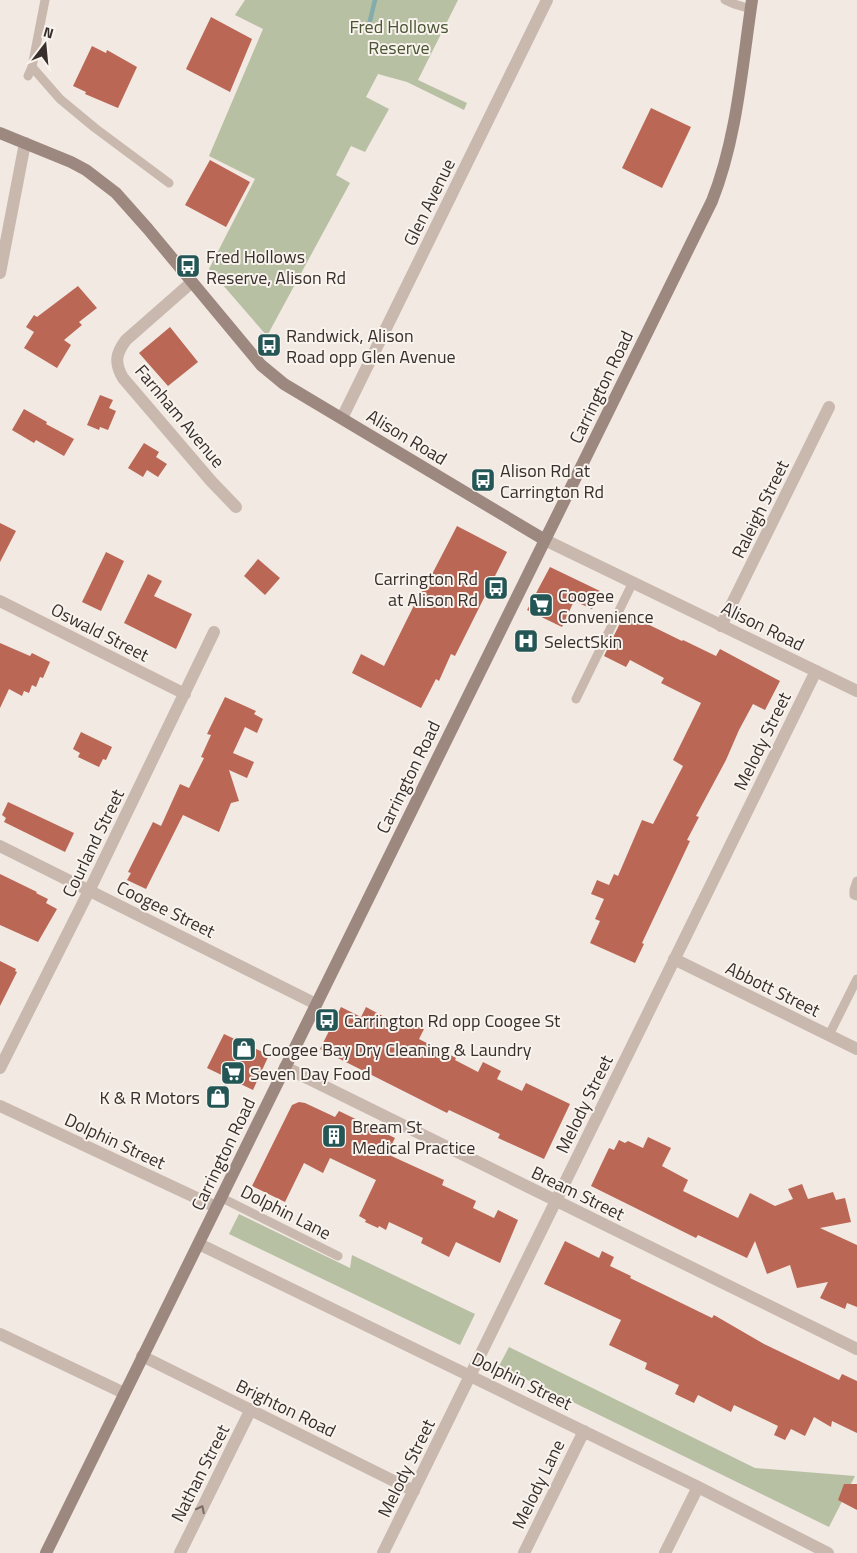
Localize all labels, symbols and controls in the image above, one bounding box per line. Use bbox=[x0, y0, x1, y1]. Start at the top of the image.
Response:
park label: Fred Hollows Reserve bbox=[349, 13, 449, 61]
north arrow bbox=[20, 20, 70, 70]
text: N bbox=[41, 21, 56, 43]
street label: Glen Avenue bbox=[396, 154, 462, 250]
place label: Fred Hollows Reserve, Alison Rd bbox=[206, 243, 346, 291]
bus stop icon: Fred Hollows Reserve, Alison Rd bbox=[175, 253, 201, 279]
place label: Randwick, Alison Road opp Glen Avenue bbox=[286, 322, 456, 370]
street label: Carrington Road bbox=[562, 326, 640, 448]
bus stop icon: Randwick, Alison Road opp Glen Avenue bbox=[256, 332, 282, 358]
street label: Farnham Avenue bbox=[129, 358, 231, 474]
street label: Alison Road bbox=[362, 402, 452, 472]
street label: Raleigh Street bbox=[725, 455, 796, 563]
place label: Alison Rd at Carrington Rd bbox=[500, 457, 604, 505]
bus stop icon: Alison Rd at Carrington Rd bbox=[470, 467, 496, 493]
place label: Carrington Rd at Alison Rd bbox=[374, 565, 478, 613]
bus stop icon: Carrington Rd at Alison Rd bbox=[483, 575, 509, 601]
place label: Coogee Convenience bbox=[558, 582, 653, 630]
supermarket icon: Coogee Convenience bbox=[528, 592, 554, 618]
street label: Alison Road bbox=[717, 594, 809, 658]
street label: Oswald Street bbox=[46, 596, 154, 669]
hospital icon: SelectSkin bbox=[513, 628, 539, 654]
place label: SelectSkin bbox=[544, 628, 622, 655]
street label: Melody Street bbox=[727, 687, 798, 795]
street label: Carrington Road bbox=[369, 716, 447, 838]
street label: Courland Street bbox=[55, 784, 131, 902]
street label: Coogee Street bbox=[112, 874, 220, 945]
street label: Abbott Street bbox=[721, 954, 825, 1024]
bus stop icon: Carrington Rd opp Coogee St bbox=[314, 1007, 340, 1033]
place label: Carrington Rd opp Coogee St bbox=[344, 1007, 561, 1034]
shop icon: Coogee Bay Dry Cleaning & Laundry bbox=[231, 1036, 257, 1062]
place label: Coogee Bay Dry Cleaning & Laundry bbox=[262, 1036, 532, 1063]
street label: Melody Street bbox=[549, 1050, 620, 1158]
supermarket icon: Seven Day Food bbox=[220, 1060, 246, 1086]
place label: Seven Day Food bbox=[250, 1060, 371, 1087]
place label: K & R Motors bbox=[100, 1084, 200, 1111]
shop icon: K & R Motors bbox=[205, 1084, 231, 1110]
street label: Carrington Road bbox=[184, 1093, 262, 1215]
street label: Dolphin Street bbox=[60, 1106, 170, 1176]
place label: Bream St Medical Practice bbox=[352, 1113, 475, 1161]
building icon: Bream St Medical Practice bbox=[321, 1123, 347, 1149]
street label: Bream Street bbox=[527, 1159, 630, 1227]
street label: Dolphin Lane bbox=[236, 1178, 336, 1246]
street label: Dolphin Street bbox=[467, 1345, 577, 1417]
street label: Brighton Road bbox=[231, 1372, 341, 1444]
street label: Melody Street bbox=[371, 1414, 442, 1522]
street label: Nathan Street bbox=[164, 1419, 236, 1526]
street label: Melody Lane bbox=[505, 1435, 571, 1533]
one-way arrow bbox=[195, 1505, 205, 1514]

